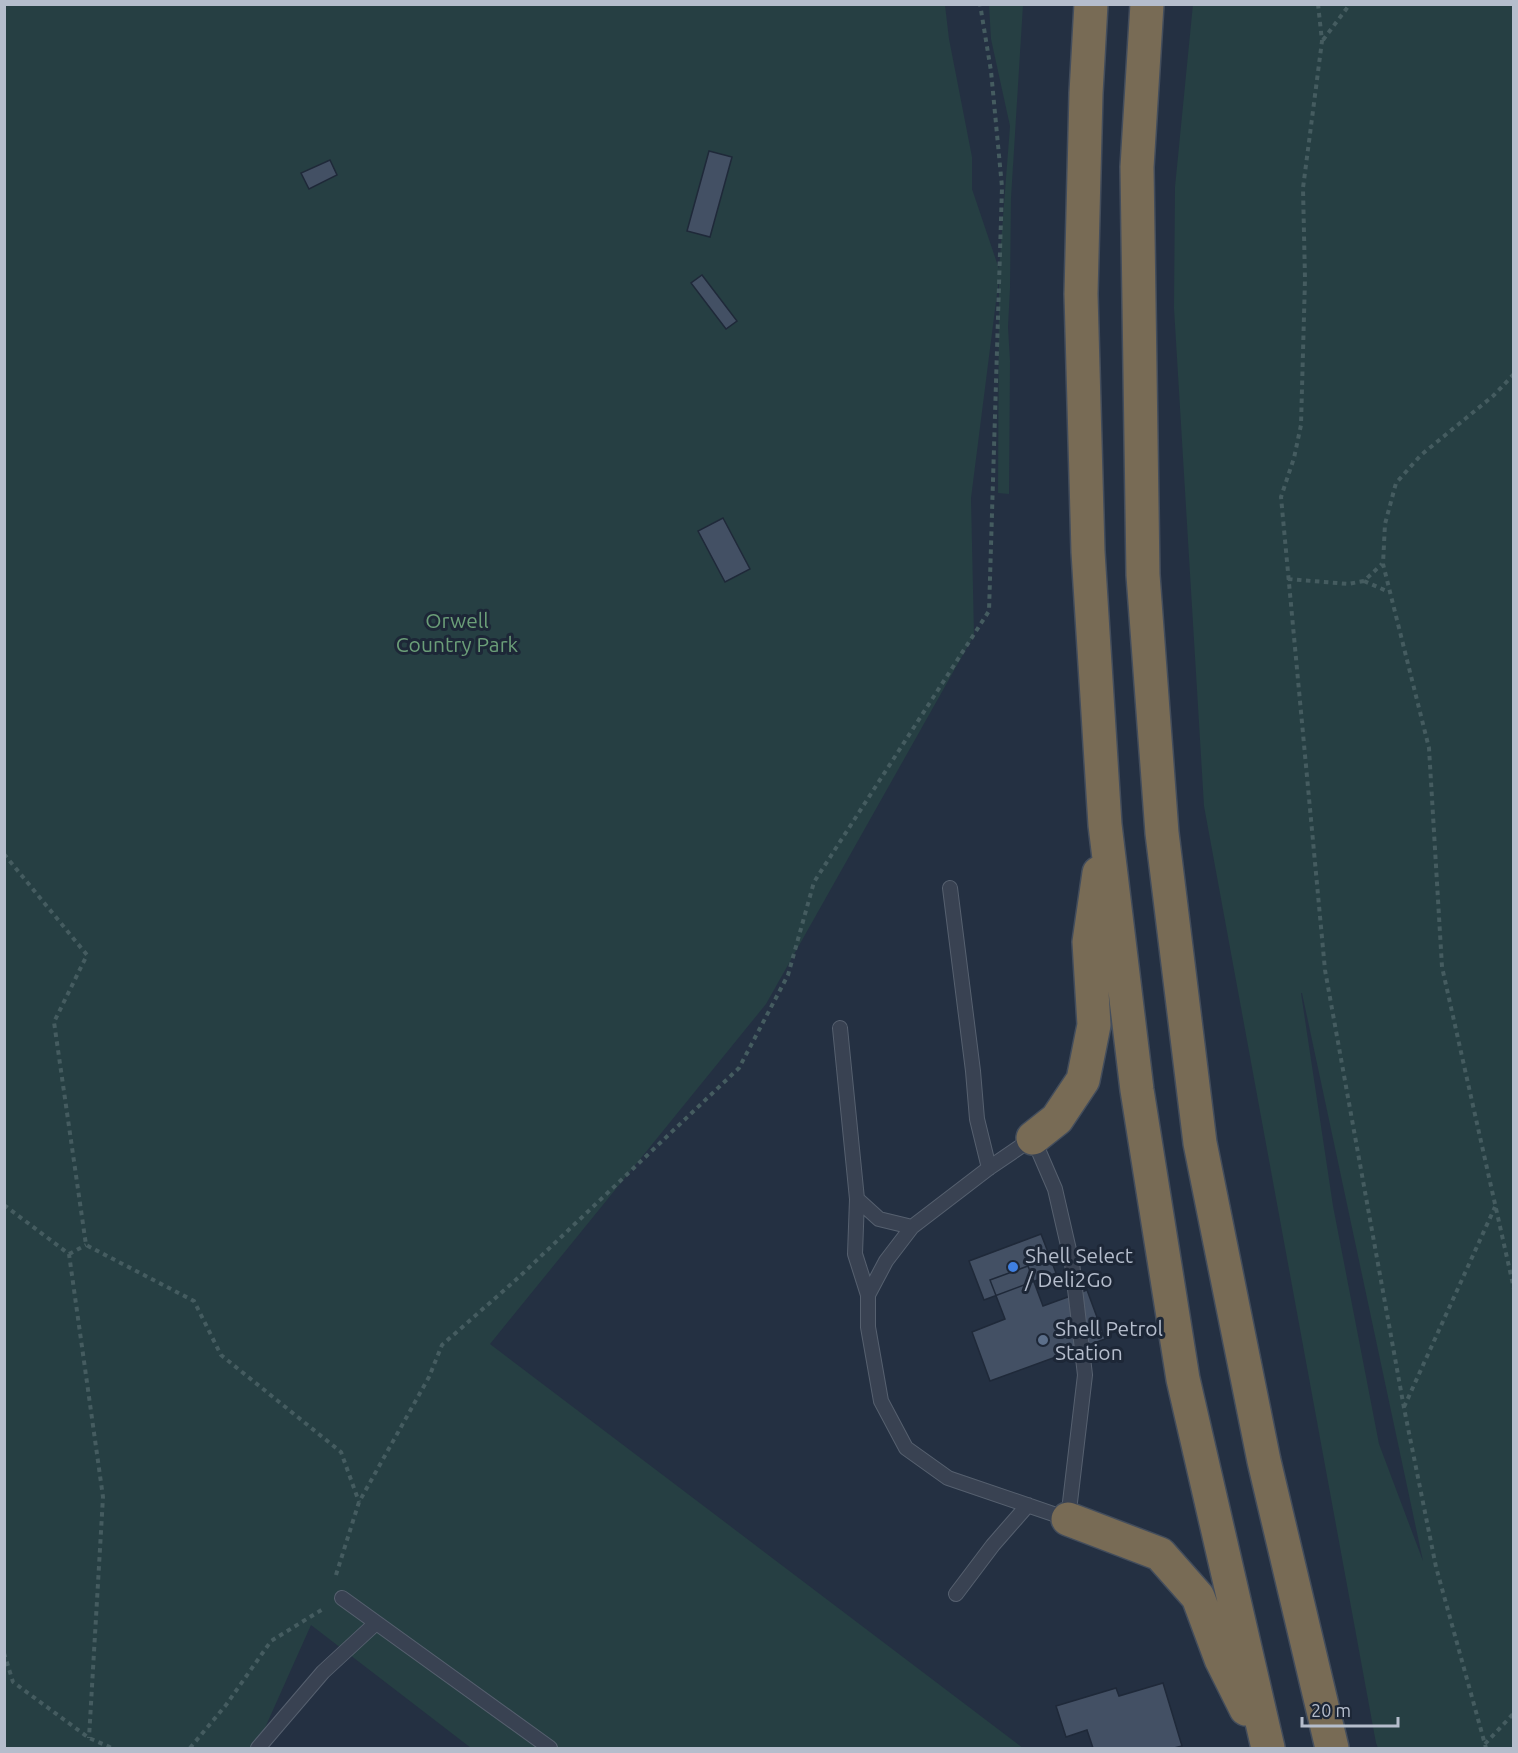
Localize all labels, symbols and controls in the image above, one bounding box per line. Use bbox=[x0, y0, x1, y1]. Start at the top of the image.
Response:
park label: Orwell Country Park bbox=[396, 608, 519, 656]
place label: Shell Select / Deli2Go bbox=[1024, 1243, 1133, 1291]
marker: Shell Select / Deli2Go bbox=[1006, 1260, 1020, 1274]
place label: Shell Petrol Station bbox=[1055, 1316, 1163, 1364]
marker: Shell Petrol Station bbox=[1036, 1333, 1050, 1347]
scale bar bbox=[1302, 1690, 1398, 1728]
text: 20 m bbox=[1311, 1700, 1351, 1720]

